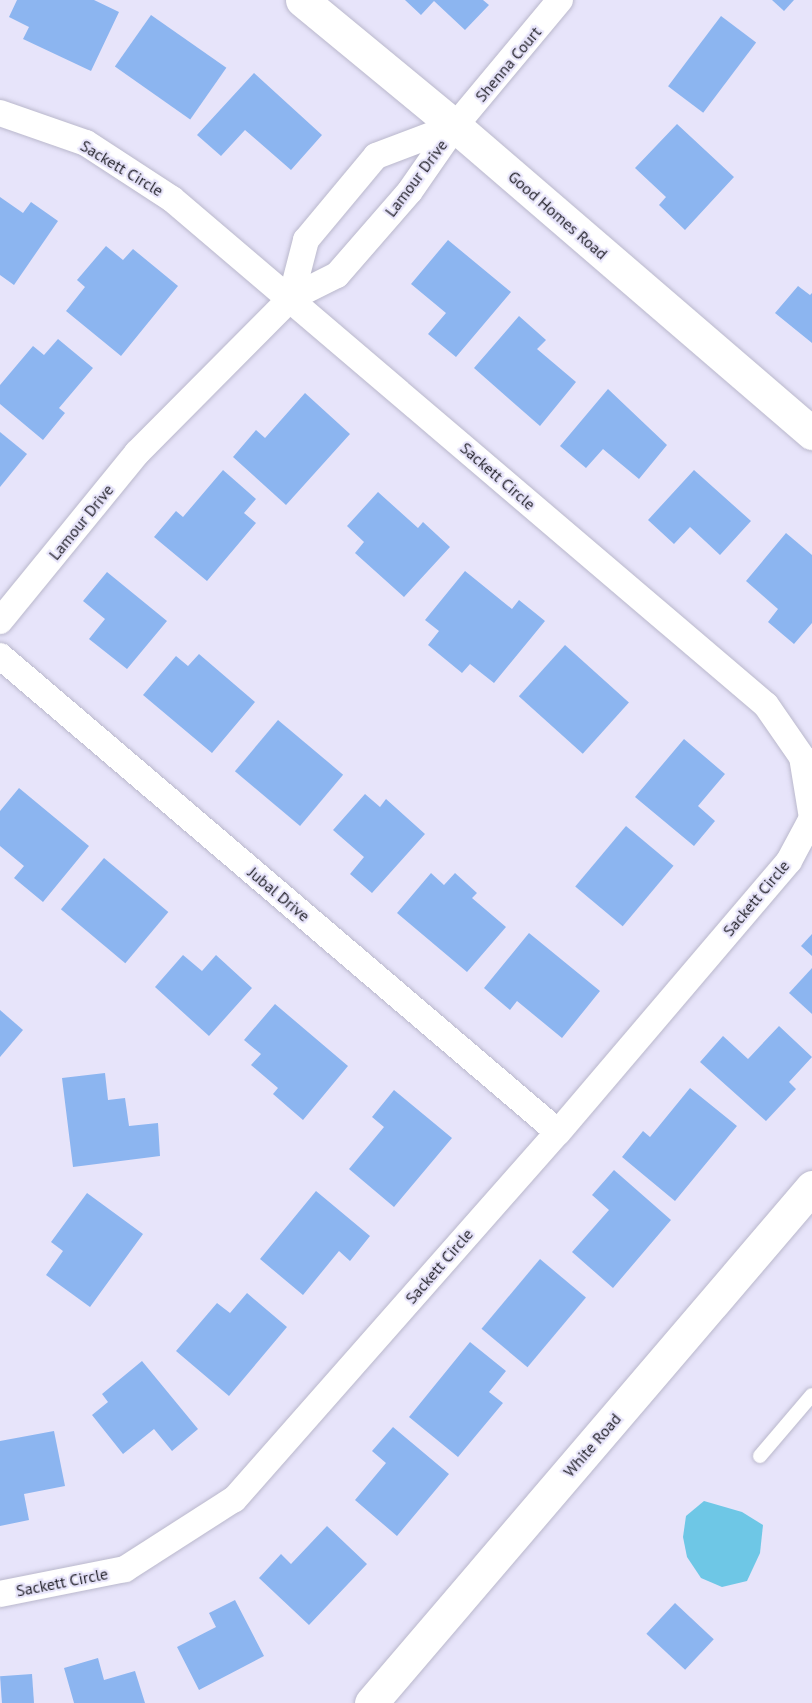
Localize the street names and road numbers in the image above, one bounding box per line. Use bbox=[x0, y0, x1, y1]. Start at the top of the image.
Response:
street label: Shenna Court bbox=[471, 23, 545, 105]
street label: Sackett Circle bbox=[77, 136, 167, 200]
street label: Lamour Drive bbox=[381, 136, 451, 220]
street label: Good Homes Road bbox=[504, 167, 612, 263]
street label: Sackett Circle bbox=[457, 438, 539, 514]
street label: Lamour Drive bbox=[45, 480, 117, 564]
street label: Sackett Circle bbox=[719, 856, 793, 940]
street label: Jubal Drive bbox=[244, 863, 314, 925]
street label: Sackett Circle bbox=[401, 1225, 477, 1307]
street label: White Road bbox=[559, 1409, 625, 1481]
street label: Sackett Circle bbox=[14, 1564, 110, 1600]

